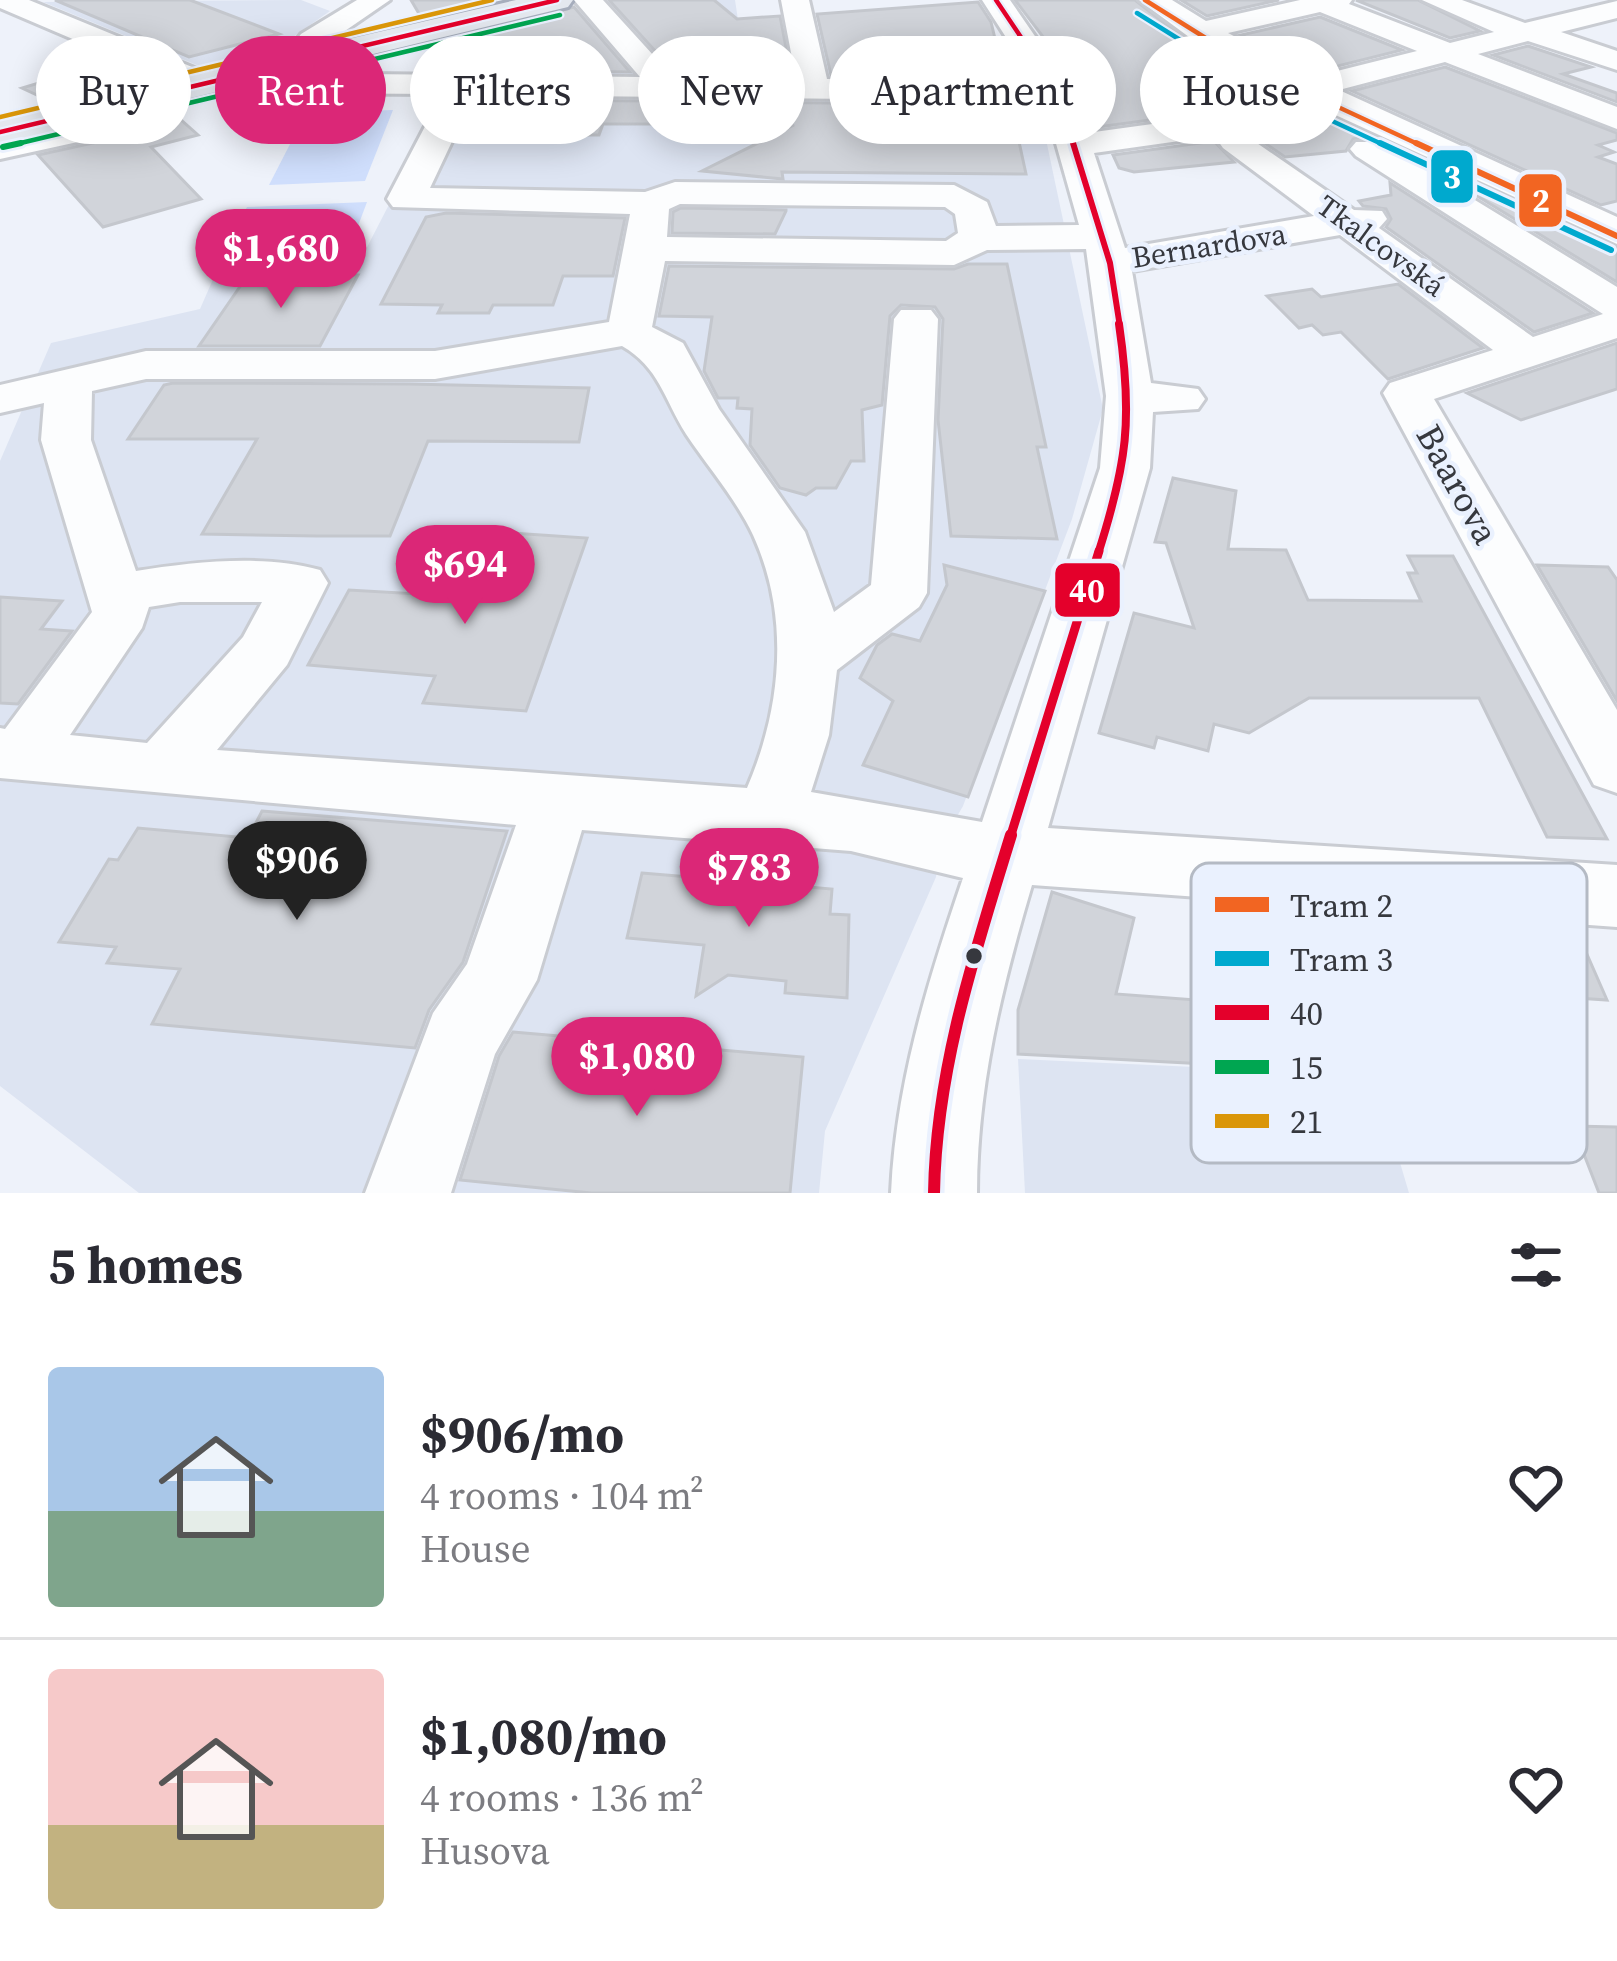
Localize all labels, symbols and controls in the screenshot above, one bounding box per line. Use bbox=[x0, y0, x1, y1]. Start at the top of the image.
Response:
chip: Buy bbox=[36, 36, 191, 144]
chip: Rent bbox=[215, 36, 386, 144]
chip: Filters bbox=[410, 36, 614, 144]
chip: New bbox=[638, 36, 805, 144]
chip: Apartment bbox=[829, 36, 1116, 144]
chip: House bbox=[1140, 36, 1343, 144]
line badge: 3 bbox=[1429, 148, 1475, 205]
text: 3 bbox=[1443, 154, 1461, 199]
line badge: 2 bbox=[1517, 172, 1564, 229]
text: 2 bbox=[1532, 178, 1550, 223]
street label: Tkalcovská bbox=[1309, 185, 1454, 306]
pin: $1,680 bbox=[183, 209, 379, 311]
street label: Bernardova bbox=[1129, 213, 1290, 278]
text: $1,680 bbox=[222, 221, 340, 274]
street label: Baarova bbox=[1405, 416, 1511, 553]
pin: $694 bbox=[394, 525, 536, 627]
text: $694 bbox=[423, 537, 507, 590]
line badge: 40 bbox=[1053, 561, 1122, 619]
text: 40 bbox=[1069, 568, 1105, 613]
pin: $906 bbox=[226, 821, 368, 923]
pin: $783 bbox=[678, 828, 820, 930]
text: $906 bbox=[255, 833, 339, 886]
text: $783 bbox=[707, 840, 791, 893]
legend bbox=[1191, 863, 1587, 1163]
text: Tram 2 bbox=[1290, 883, 1393, 928]
text: Tram 3 bbox=[1290, 937, 1393, 982]
unlabelled marker bbox=[963, 945, 985, 967]
text: 40 bbox=[1290, 991, 1323, 1036]
pin: $1,080 bbox=[539, 1017, 735, 1119]
text: $1,080 bbox=[578, 1029, 696, 1082]
text: 15 bbox=[1290, 1045, 1323, 1090]
text: 21 bbox=[1290, 1099, 1323, 1144]
text: 5 homes bbox=[48, 1230, 243, 1300]
icon: filters bbox=[1503, 1232, 1569, 1298]
text: $906/mo bbox=[420, 1399, 624, 1469]
icon: home bbox=[144, 1415, 288, 1559]
icon: heart bbox=[1503, 1454, 1569, 1520]
text: 4 rooms · 104 m² bbox=[420, 1469, 704, 1522]
text: House bbox=[420, 1522, 531, 1575]
text: $1,080/mo bbox=[420, 1701, 667, 1771]
icon: home bbox=[144, 1717, 288, 1861]
icon: heart bbox=[1503, 1756, 1569, 1822]
text: 4 rooms · 136 m² bbox=[420, 1771, 704, 1824]
text: Husova bbox=[420, 1824, 550, 1877]

